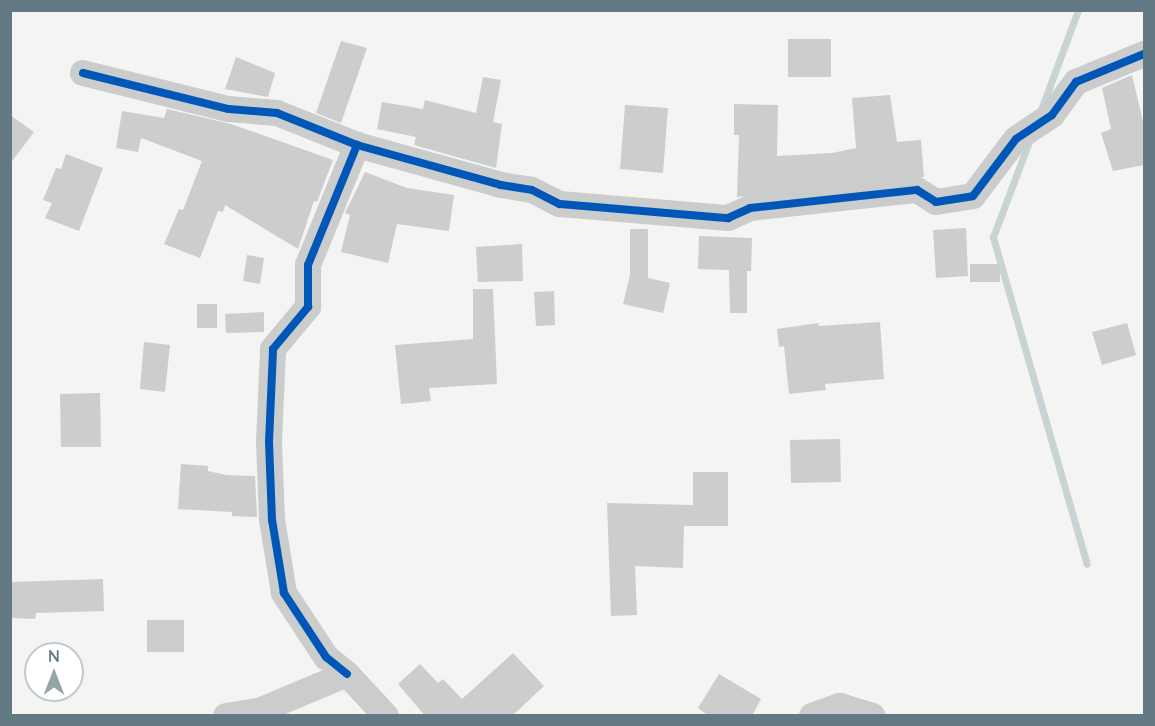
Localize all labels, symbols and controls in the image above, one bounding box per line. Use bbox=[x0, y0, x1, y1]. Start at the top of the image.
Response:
north arrow bbox=[24, 642, 84, 702]
text: N bbox=[48, 646, 60, 666]

